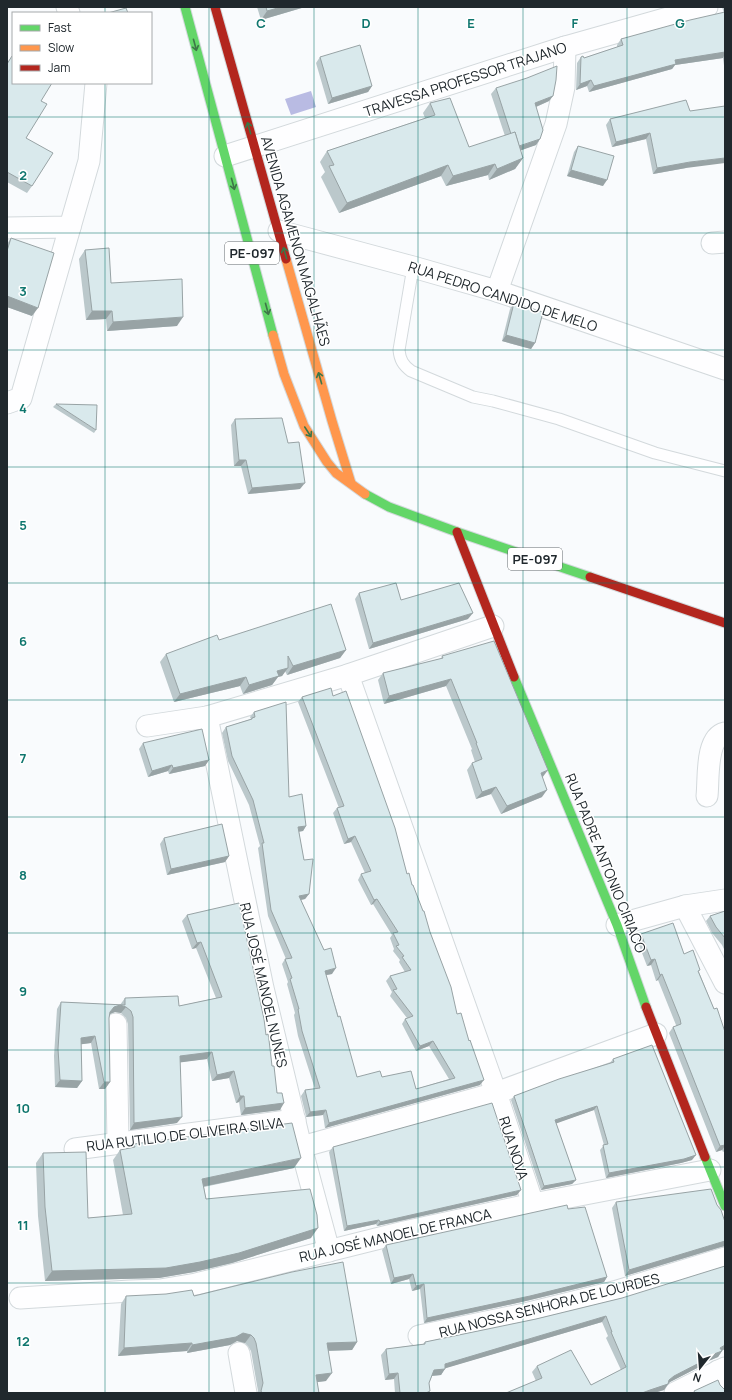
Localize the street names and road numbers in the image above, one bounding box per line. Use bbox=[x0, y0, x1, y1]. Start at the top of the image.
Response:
street label: TRAVESSA PROFESSOR TRAJANO bbox=[361, 37, 569, 121]
street label: AVENIDA AGAMENON MAGALHÃES bbox=[257, 134, 335, 349]
road number: PE-097 bbox=[225, 242, 279, 264]
street label: RUA PEDRO CANDIDO DE MELO bbox=[406, 256, 600, 336]
road number: PE-097 bbox=[508, 548, 562, 570]
street label: RUA PADRE ANTONIO CIRIACO bbox=[561, 770, 651, 956]
street label: RUA JOSÉ MANOEL NUNES bbox=[236, 901, 292, 1070]
street label: RUA RUTILIO DE OLIVEIRA SILVA bbox=[85, 1112, 285, 1156]
street label: RUA NOVA bbox=[495, 1114, 533, 1182]
street label: RUA JOSÉ MANOEL DE FRANCA bbox=[297, 1204, 493, 1266]
street label: RUA NOSSA SENHORA DE LOURDES bbox=[437, 1268, 662, 1342]

